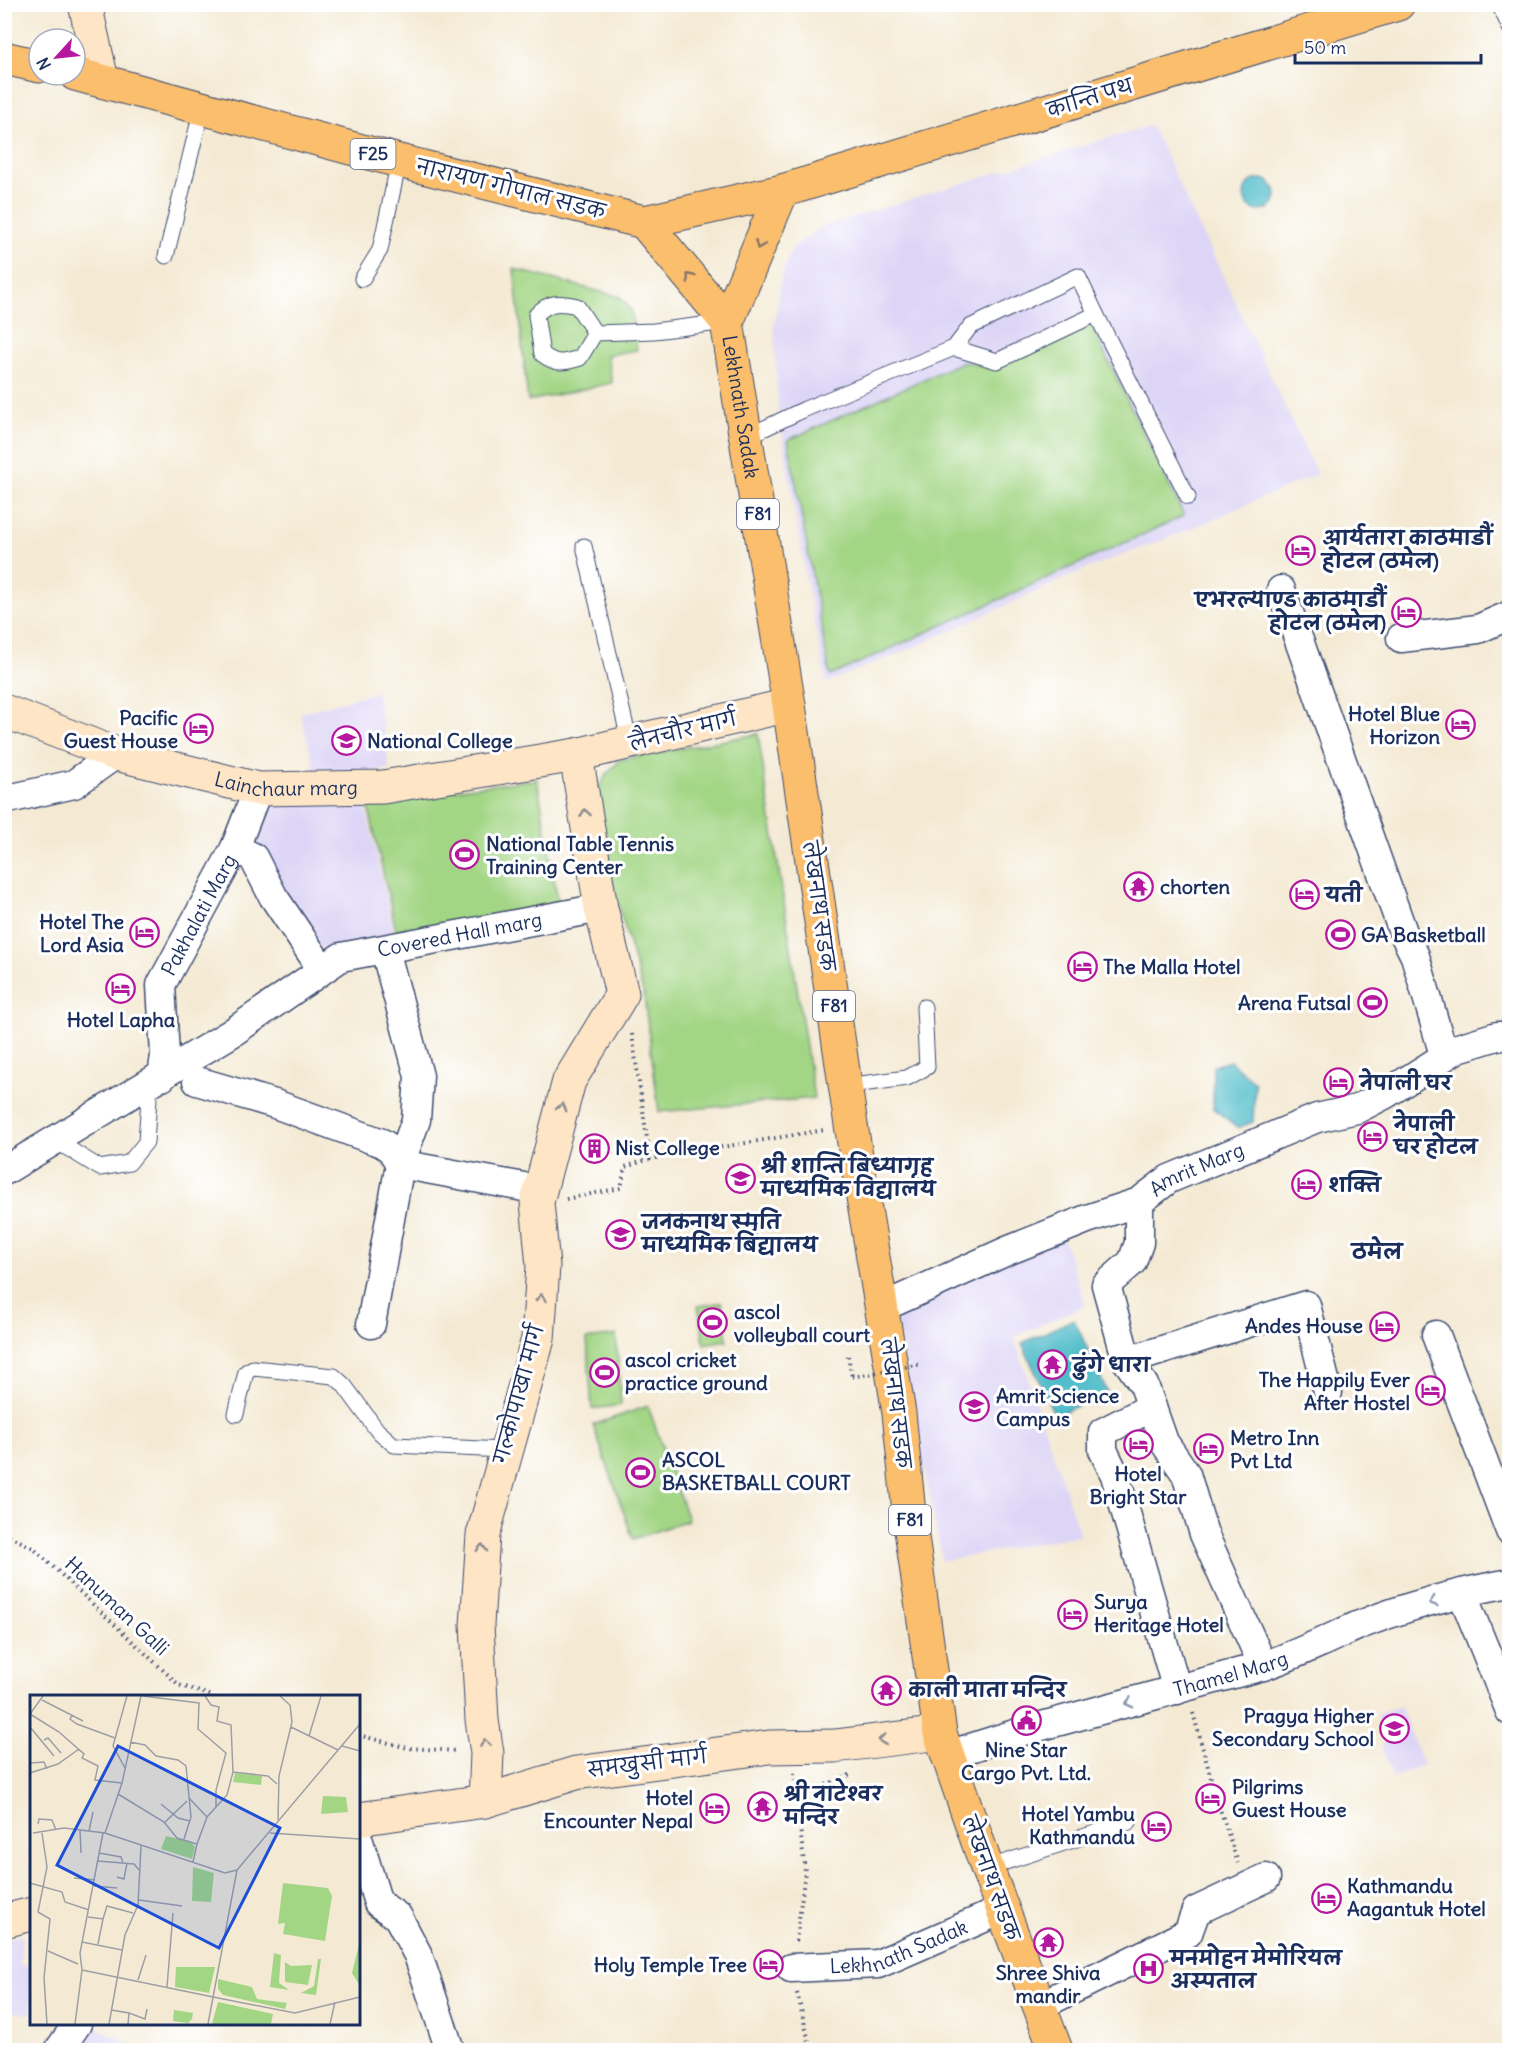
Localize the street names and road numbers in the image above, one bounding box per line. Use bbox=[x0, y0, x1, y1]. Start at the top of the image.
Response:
street label: कान्ति पथ bbox=[1042, 70, 1137, 123]
road number: F25 bbox=[350, 139, 395, 169]
street label: नारायण गोपाल सडक bbox=[413, 151, 610, 224]
street label: Lekhnath Sadak bbox=[717, 333, 765, 480]
road number: F81 bbox=[737, 499, 779, 529]
street label: लैनचौर मार्ग bbox=[625, 700, 740, 756]
street label: Lainchaur marg bbox=[212, 766, 358, 802]
street label: लेखनाथ सडक bbox=[798, 838, 845, 974]
street label: Pakhalati Marg bbox=[155, 849, 241, 980]
street label: Covered Hall marg bbox=[375, 906, 544, 962]
road number: F81 bbox=[813, 991, 855, 1021]
street label: Amrit Marg bbox=[1144, 1137, 1247, 1202]
street label: गल्कोपाखा मार्ग bbox=[486, 1320, 549, 1467]
street label: लेखनाथ सडक bbox=[876, 1335, 921, 1471]
road number: F81 bbox=[889, 1505, 931, 1535]
street label: Hanuman Galli bbox=[60, 1551, 175, 1660]
street label: Thamel Marg bbox=[1171, 1645, 1291, 1702]
street label: समखुसी मार्ग bbox=[585, 1741, 710, 1785]
street label: लेखनाथ सडक bbox=[957, 1810, 1030, 1945]
street label: Lekhnath Sadak bbox=[829, 1914, 971, 1978]

